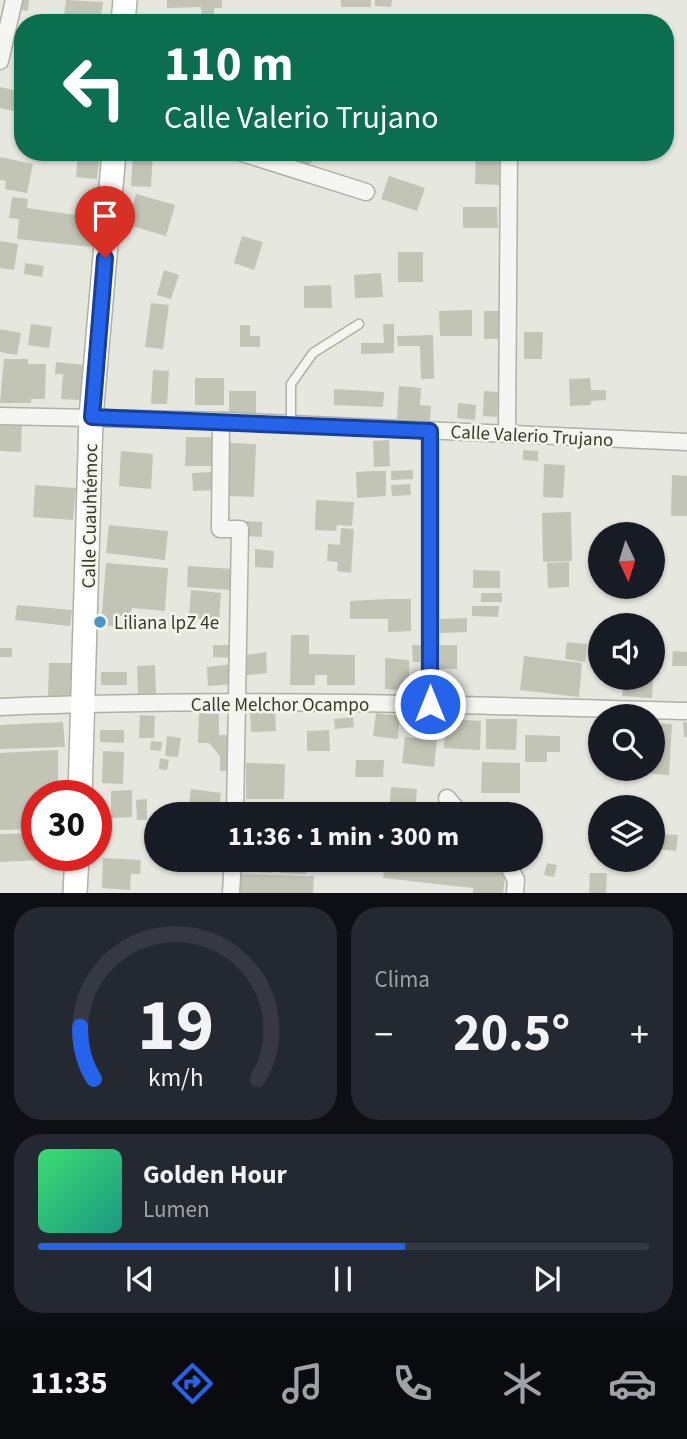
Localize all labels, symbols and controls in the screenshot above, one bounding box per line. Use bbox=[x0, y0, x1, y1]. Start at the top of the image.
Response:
text: 110 m bbox=[164, 30, 293, 100]
icon: left bbox=[49, 42, 140, 133]
text: Calle Valerio Trujano bbox=[164, 95, 439, 141]
pin bbox=[75, 186, 135, 258]
icon: arrive bbox=[86, 197, 124, 235]
street label: Calle Valerio Trujano bbox=[450, 419, 614, 454]
street label: Calle Cuauhtémoc bbox=[76, 443, 105, 589]
north arrow bbox=[588, 522, 665, 598]
map controls bbox=[588, 522, 665, 872]
place label: Liliana lpZ 4e bbox=[114, 610, 219, 637]
button: sound bbox=[588, 613, 665, 690]
marker: Liliana lpZ 4e bbox=[92, 614, 108, 630]
position arrow bbox=[393, 667, 467, 741]
street label: Calle Melchor Ocampo bbox=[191, 692, 369, 719]
button: search bbox=[588, 704, 665, 781]
speed limit sign: 30 bbox=[21, 780, 112, 871]
button: layers bbox=[588, 795, 665, 872]
text: 11:36 · 1 min · 300 m bbox=[228, 818, 459, 855]
text: Clima bbox=[375, 963, 430, 996]
text: 19 bbox=[137, 975, 214, 1079]
text: 20.5° bbox=[453, 997, 570, 1071]
text: − bbox=[375, 1008, 393, 1062]
text: + bbox=[630, 1008, 649, 1062]
text: km/h bbox=[148, 1060, 203, 1096]
text: Golden Hour bbox=[143, 1156, 287, 1193]
text: Lumen bbox=[143, 1193, 210, 1226]
icon: previous bbox=[121, 1260, 159, 1298]
icon: pause bbox=[324, 1260, 362, 1298]
icon: next bbox=[528, 1260, 566, 1298]
icon: directions bbox=[168, 1359, 217, 1408]
icon: music bbox=[278, 1359, 327, 1408]
icon: phone bbox=[388, 1359, 437, 1408]
icon: climate bbox=[498, 1359, 547, 1408]
icon: car bbox=[608, 1359, 657, 1408]
text: 11:35 bbox=[30, 1360, 108, 1406]

